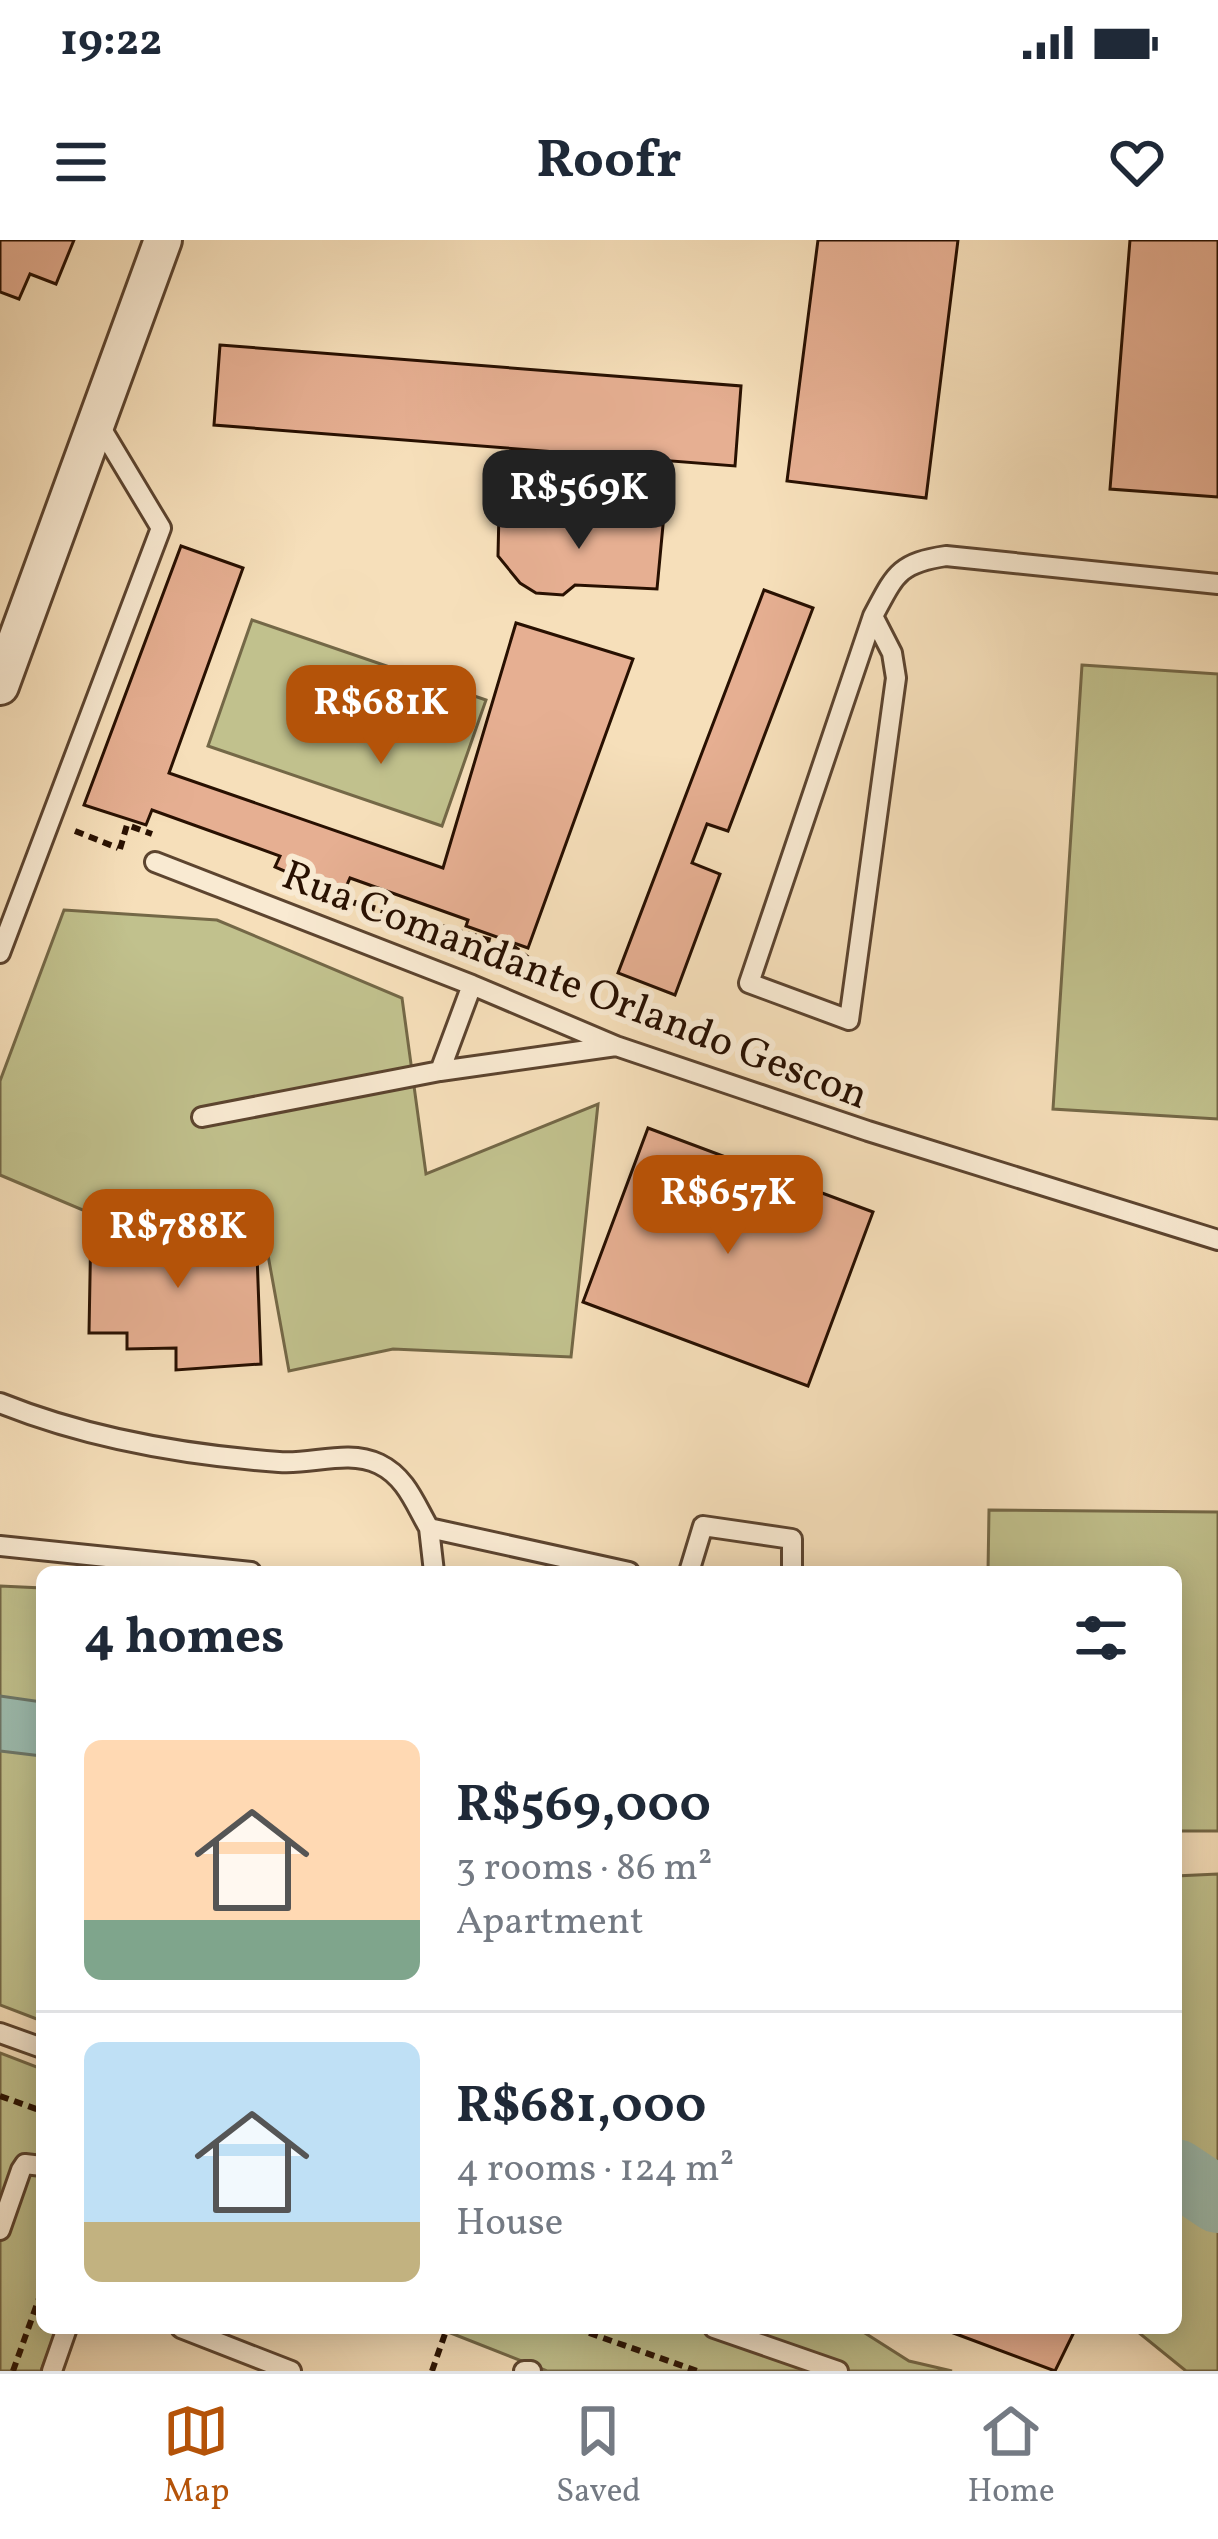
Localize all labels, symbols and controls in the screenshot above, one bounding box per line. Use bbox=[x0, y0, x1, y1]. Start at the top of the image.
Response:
text: 19:22 bbox=[60, 11, 163, 74]
text: Roofr bbox=[536, 125, 682, 200]
icon: menu bbox=[48, 129, 114, 195]
icon: heart bbox=[1104, 129, 1170, 195]
pin: R$569K bbox=[481, 450, 677, 552]
text: R$569K bbox=[509, 462, 649, 516]
pin: R$681K bbox=[283, 665, 479, 767]
text: R$681K bbox=[313, 677, 449, 731]
street label: Rua Comandante Orlando Gescon bbox=[273, 848, 876, 1126]
pin: R$657K bbox=[630, 1155, 826, 1257]
text: R$657K bbox=[660, 1167, 796, 1221]
pin: R$788K bbox=[80, 1189, 276, 1291]
text: R$788K bbox=[109, 1201, 247, 1255]
text: 4 homes bbox=[84, 1603, 285, 1674]
icon: filters bbox=[1068, 1605, 1134, 1671]
text: R$569,000 bbox=[456, 1771, 711, 1842]
icon: home bbox=[180, 1788, 324, 1932]
text: 3 rooms · 86 m² bbox=[456, 1842, 712, 1896]
text: Apartment bbox=[456, 1896, 644, 1950]
text: R$681,000 bbox=[456, 2072, 707, 2143]
icon: home bbox=[180, 2090, 324, 2234]
text: 4 rooms · 124 m² bbox=[456, 2143, 734, 2197]
text: House bbox=[456, 2197, 563, 2251]
tab: Map bbox=[163, 2398, 229, 2516]
tab: Saved bbox=[556, 2398, 641, 2516]
tab: Home bbox=[967, 2398, 1055, 2516]

